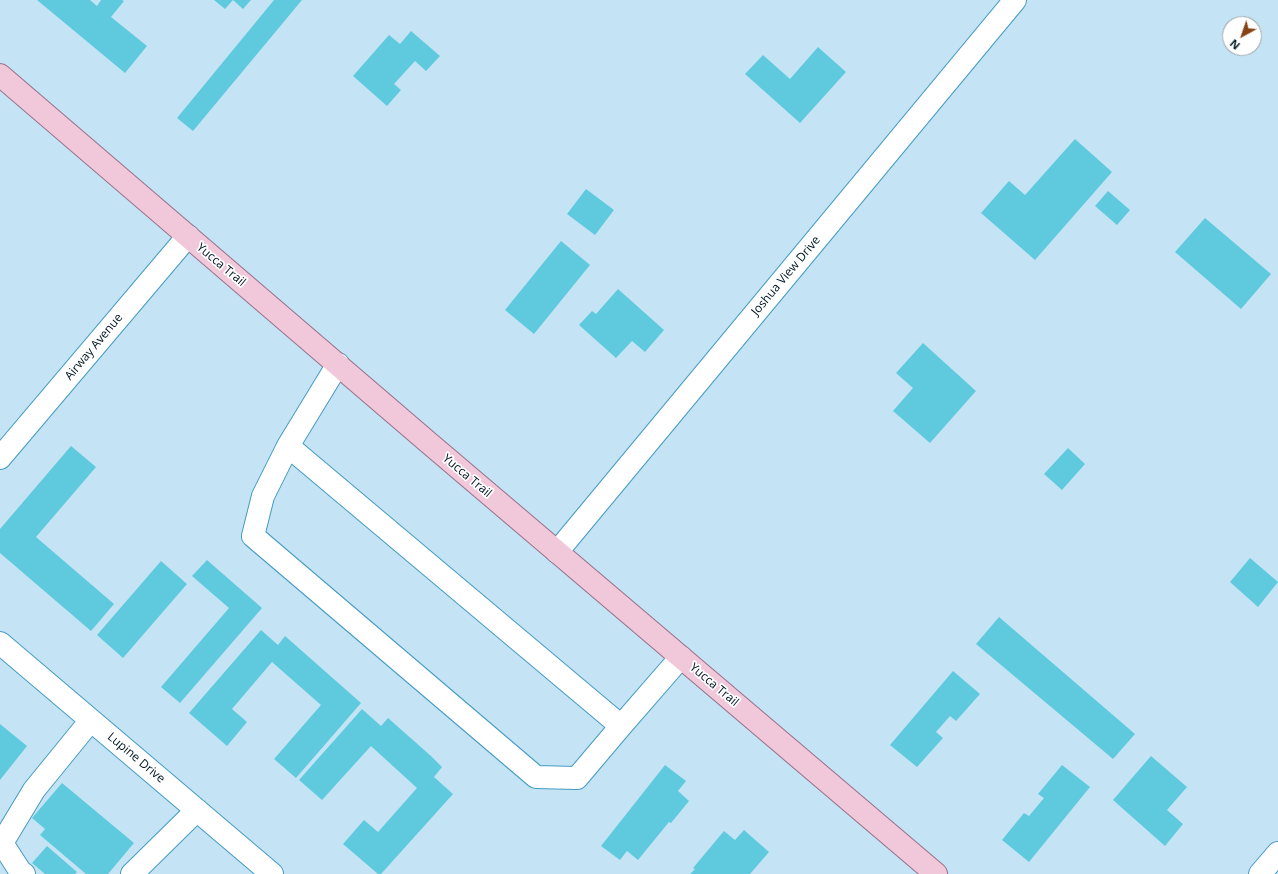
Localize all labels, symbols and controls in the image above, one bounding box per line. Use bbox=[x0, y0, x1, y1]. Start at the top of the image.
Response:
north arrow bbox=[1222, 16, 1262, 56]
text: N bbox=[1226, 36, 1243, 53]
street label: Joshua View Drive bbox=[749, 233, 823, 319]
street label: Yucca Trail bbox=[194, 240, 248, 290]
street label: Airway Avenue bbox=[62, 311, 126, 383]
street label: Yucca Trail bbox=[440, 451, 494, 501]
street label: Yucca Trail bbox=[687, 660, 741, 710]
street label: Lupine Drive bbox=[104, 730, 168, 786]

